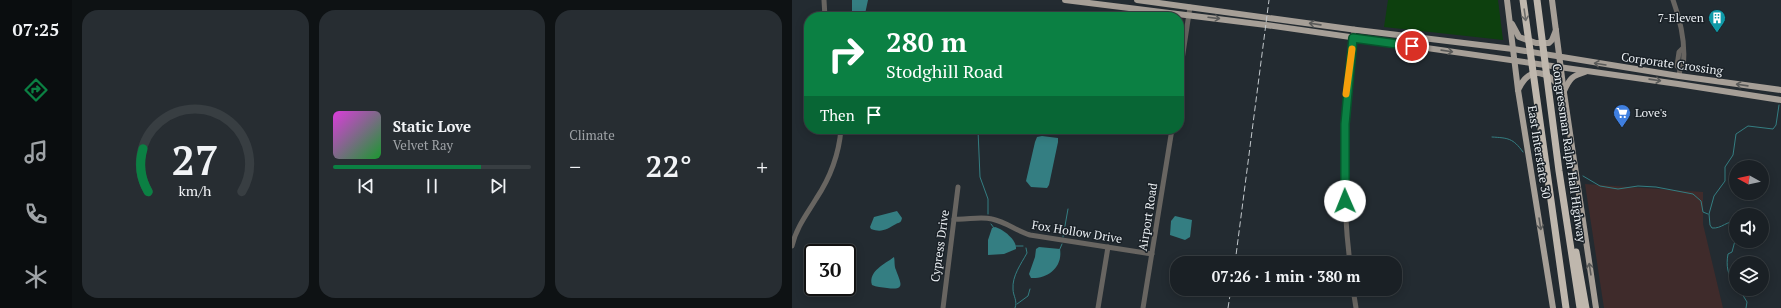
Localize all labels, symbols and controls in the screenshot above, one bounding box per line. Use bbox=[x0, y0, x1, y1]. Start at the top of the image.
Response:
one-way arrow bbox=[1521, 8, 1529, 21]
building icon: 7-Eleven bbox=[1707, 8, 1727, 33]
place label: 7-Eleven bbox=[1658, 10, 1704, 25]
one-way arrow bbox=[1207, 14, 1220, 22]
text: 07:25 bbox=[13, 17, 59, 41]
one-way arrow bbox=[1309, 20, 1322, 28]
text: 280 m bbox=[886, 23, 967, 60]
icon: right bbox=[820, 28, 872, 80]
pin bbox=[1395, 29, 1429, 63]
icon: arrive bbox=[1401, 35, 1423, 57]
one-way arrow bbox=[1440, 47, 1453, 55]
street label: Corporate Crossing bbox=[1620, 49, 1725, 78]
text: Stodghill Road bbox=[886, 59, 1003, 83]
one-way arrow bbox=[1594, 60, 1607, 68]
street label: Congressman Ralph Hall Highway bbox=[1550, 62, 1590, 244]
icon: directions bbox=[22, 76, 50, 104]
one-way arrow bbox=[1648, 76, 1661, 84]
one-way arrow bbox=[1736, 81, 1749, 89]
supermarket icon: Love's bbox=[1612, 103, 1632, 128]
icon: arrive bbox=[863, 104, 885, 126]
street label: East Interstate 30 bbox=[1525, 104, 1554, 200]
text: Then bbox=[820, 105, 855, 125]
place label: Love's bbox=[1635, 105, 1667, 120]
text: Static Love bbox=[393, 116, 471, 136]
text: Climate bbox=[569, 126, 615, 144]
text: 27 bbox=[172, 132, 219, 187]
text: Velvet Ray bbox=[393, 136, 453, 154]
icon: music bbox=[22, 138, 50, 166]
text: 22° bbox=[646, 146, 692, 186]
text: − bbox=[569, 152, 581, 181]
text: + bbox=[756, 152, 768, 181]
north arrow bbox=[1729, 160, 1769, 200]
map controls bbox=[1729, 160, 1769, 296]
icon: previous bbox=[355, 175, 377, 197]
icon: pause bbox=[421, 175, 443, 197]
icon: next bbox=[487, 175, 509, 197]
position arrow bbox=[1324, 180, 1366, 222]
text: km/h bbox=[179, 181, 212, 200]
street label: Airport Road bbox=[1135, 182, 1160, 252]
icon: phone bbox=[22, 200, 50, 228]
button: sound bbox=[1729, 208, 1769, 248]
street label: Cypress Drive bbox=[927, 209, 952, 283]
street label: Fox Hollow Drive bbox=[1031, 217, 1123, 246]
one-way arrow bbox=[1536, 217, 1544, 230]
speed limit sign: 30 bbox=[804, 244, 856, 296]
button: layers bbox=[1729, 256, 1769, 296]
icon: climate bbox=[22, 263, 50, 291]
one-way arrow bbox=[1586, 263, 1594, 276]
text: 07:26 · 1 min · 380 m bbox=[1212, 266, 1360, 286]

